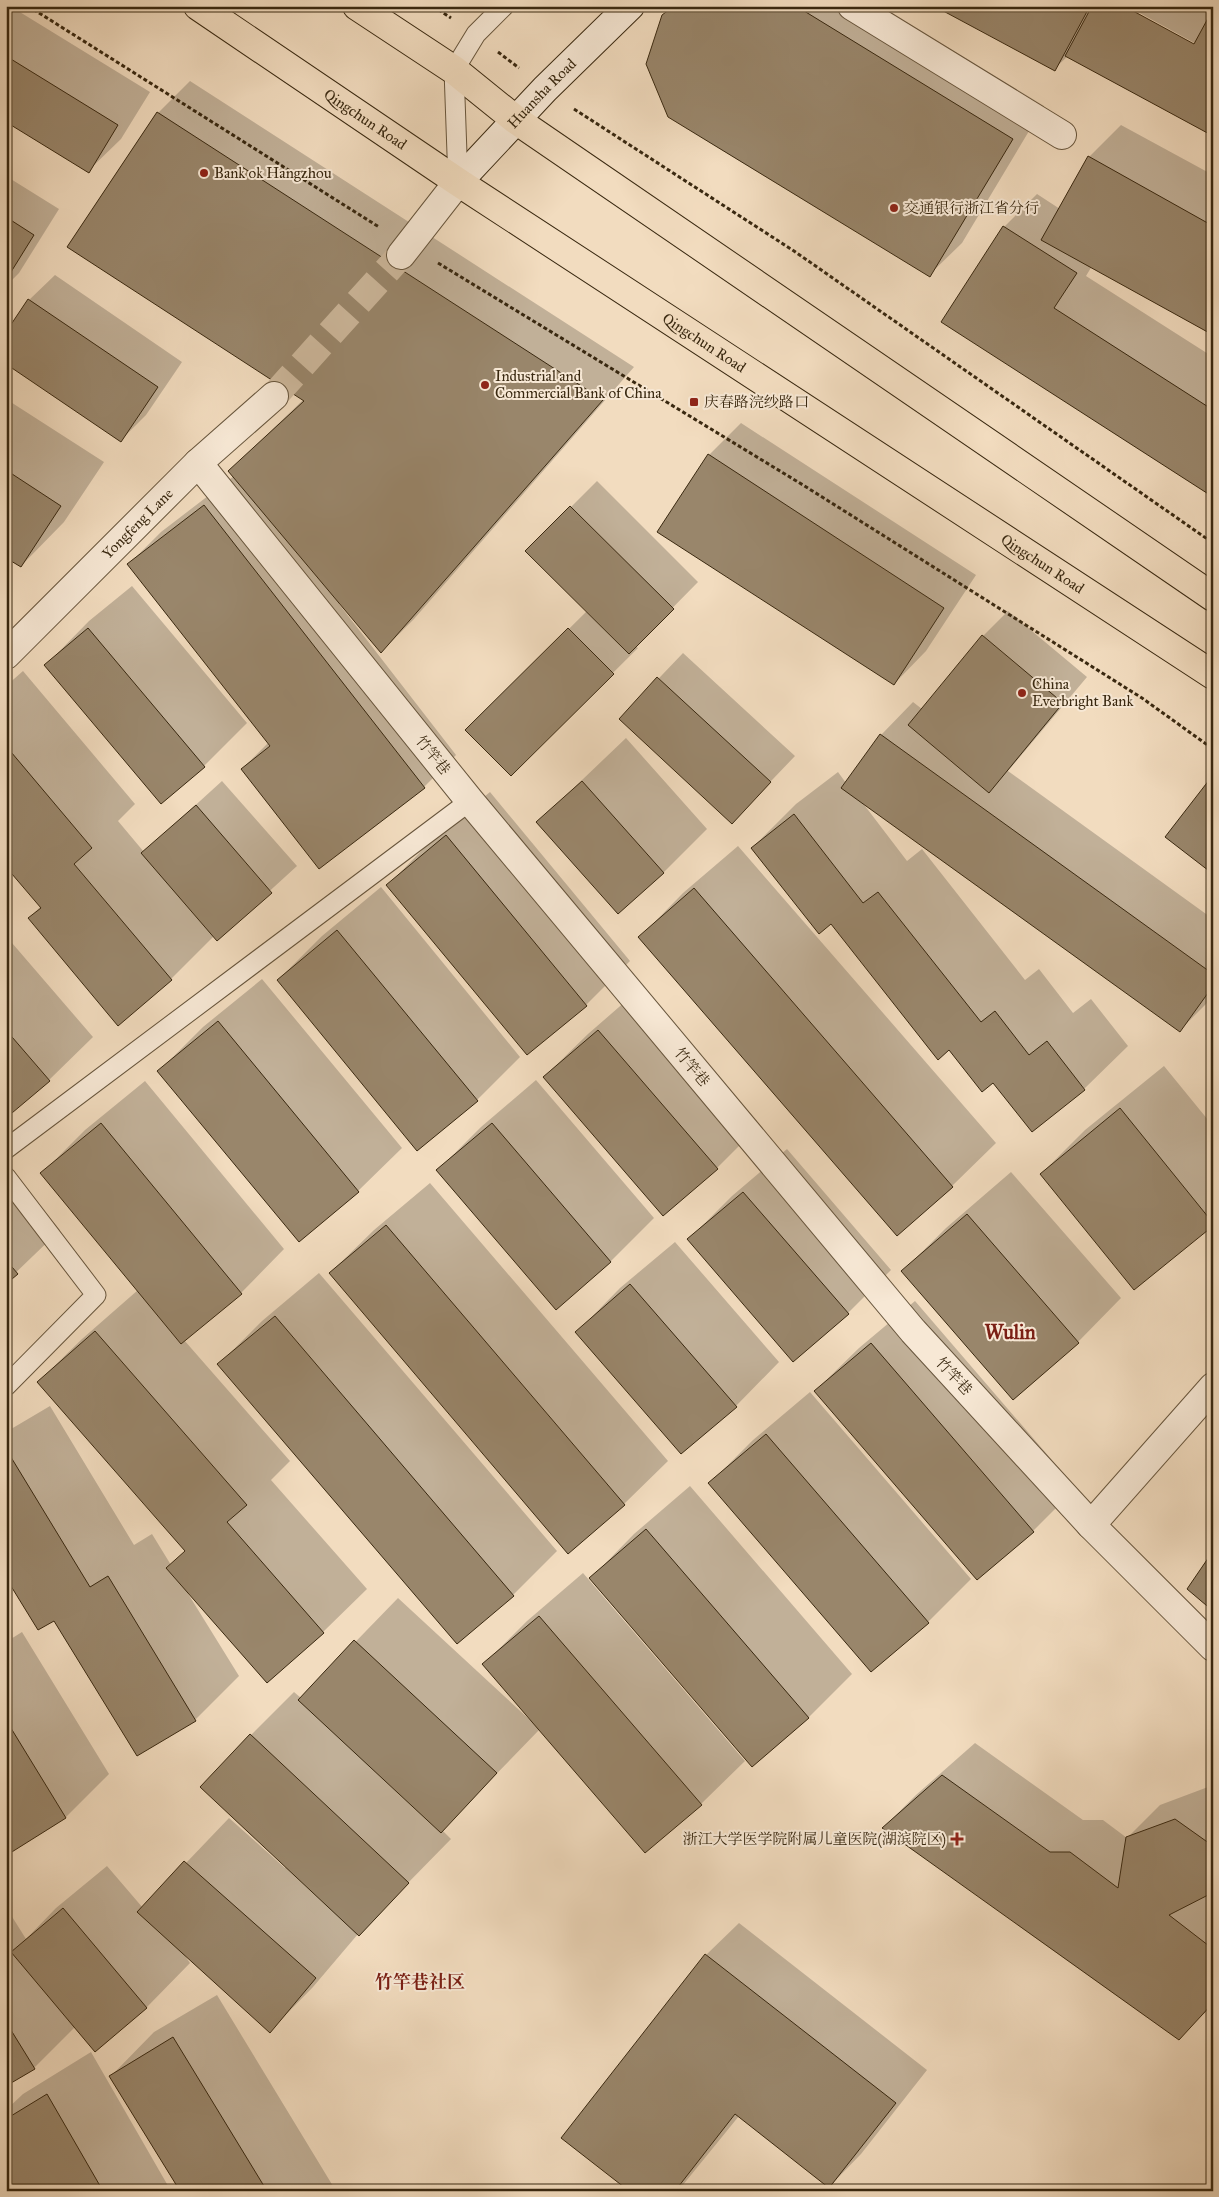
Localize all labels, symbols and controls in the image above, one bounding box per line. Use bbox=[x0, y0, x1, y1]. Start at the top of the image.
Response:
street label: Huansha Road bbox=[504, 54, 580, 132]
street label: Qingchun Road bbox=[321, 85, 410, 154]
place label: Bank ok Hangzhou bbox=[214, 164, 332, 182]
marker: Bank ok Hangzhou bbox=[198, 167, 210, 179]
place label: 交通银行浙江省分行 bbox=[904, 199, 1039, 217]
marker: 交通银行浙江省分行 bbox=[888, 202, 900, 214]
street label: Qingchun Road bbox=[659, 309, 750, 377]
place label: Industrial and Commercial Bank of China bbox=[495, 367, 662, 402]
marker: Industrial and Commercial Bank of China bbox=[479, 379, 491, 391]
place label: 庆春路浣纱路口 bbox=[704, 393, 809, 411]
marker: 庆春路浣纱路口 bbox=[688, 396, 700, 408]
street label: Yongfeng Lane bbox=[98, 484, 177, 563]
street label: Qingchun Road bbox=[997, 530, 1088, 598]
place label: China Everbright Bank bbox=[1032, 675, 1133, 710]
marker: China Everbright Bank bbox=[1016, 687, 1028, 699]
street label: 竹竿巷 bbox=[412, 732, 454, 778]
street label: 竹竿巷 bbox=[671, 1044, 713, 1090]
district label: Wulin bbox=[984, 1320, 1036, 1344]
street label: 竹竿巷 bbox=[932, 1353, 976, 1399]
place label: 浙江大学医学院附属儿童医院(湖滨院区) bbox=[683, 1830, 946, 1849]
marker: 浙江大学医学院附属儿童医院(湖滨院区) bbox=[950, 1832, 964, 1846]
district label: 竹竿巷社区 bbox=[375, 1971, 465, 1993]

